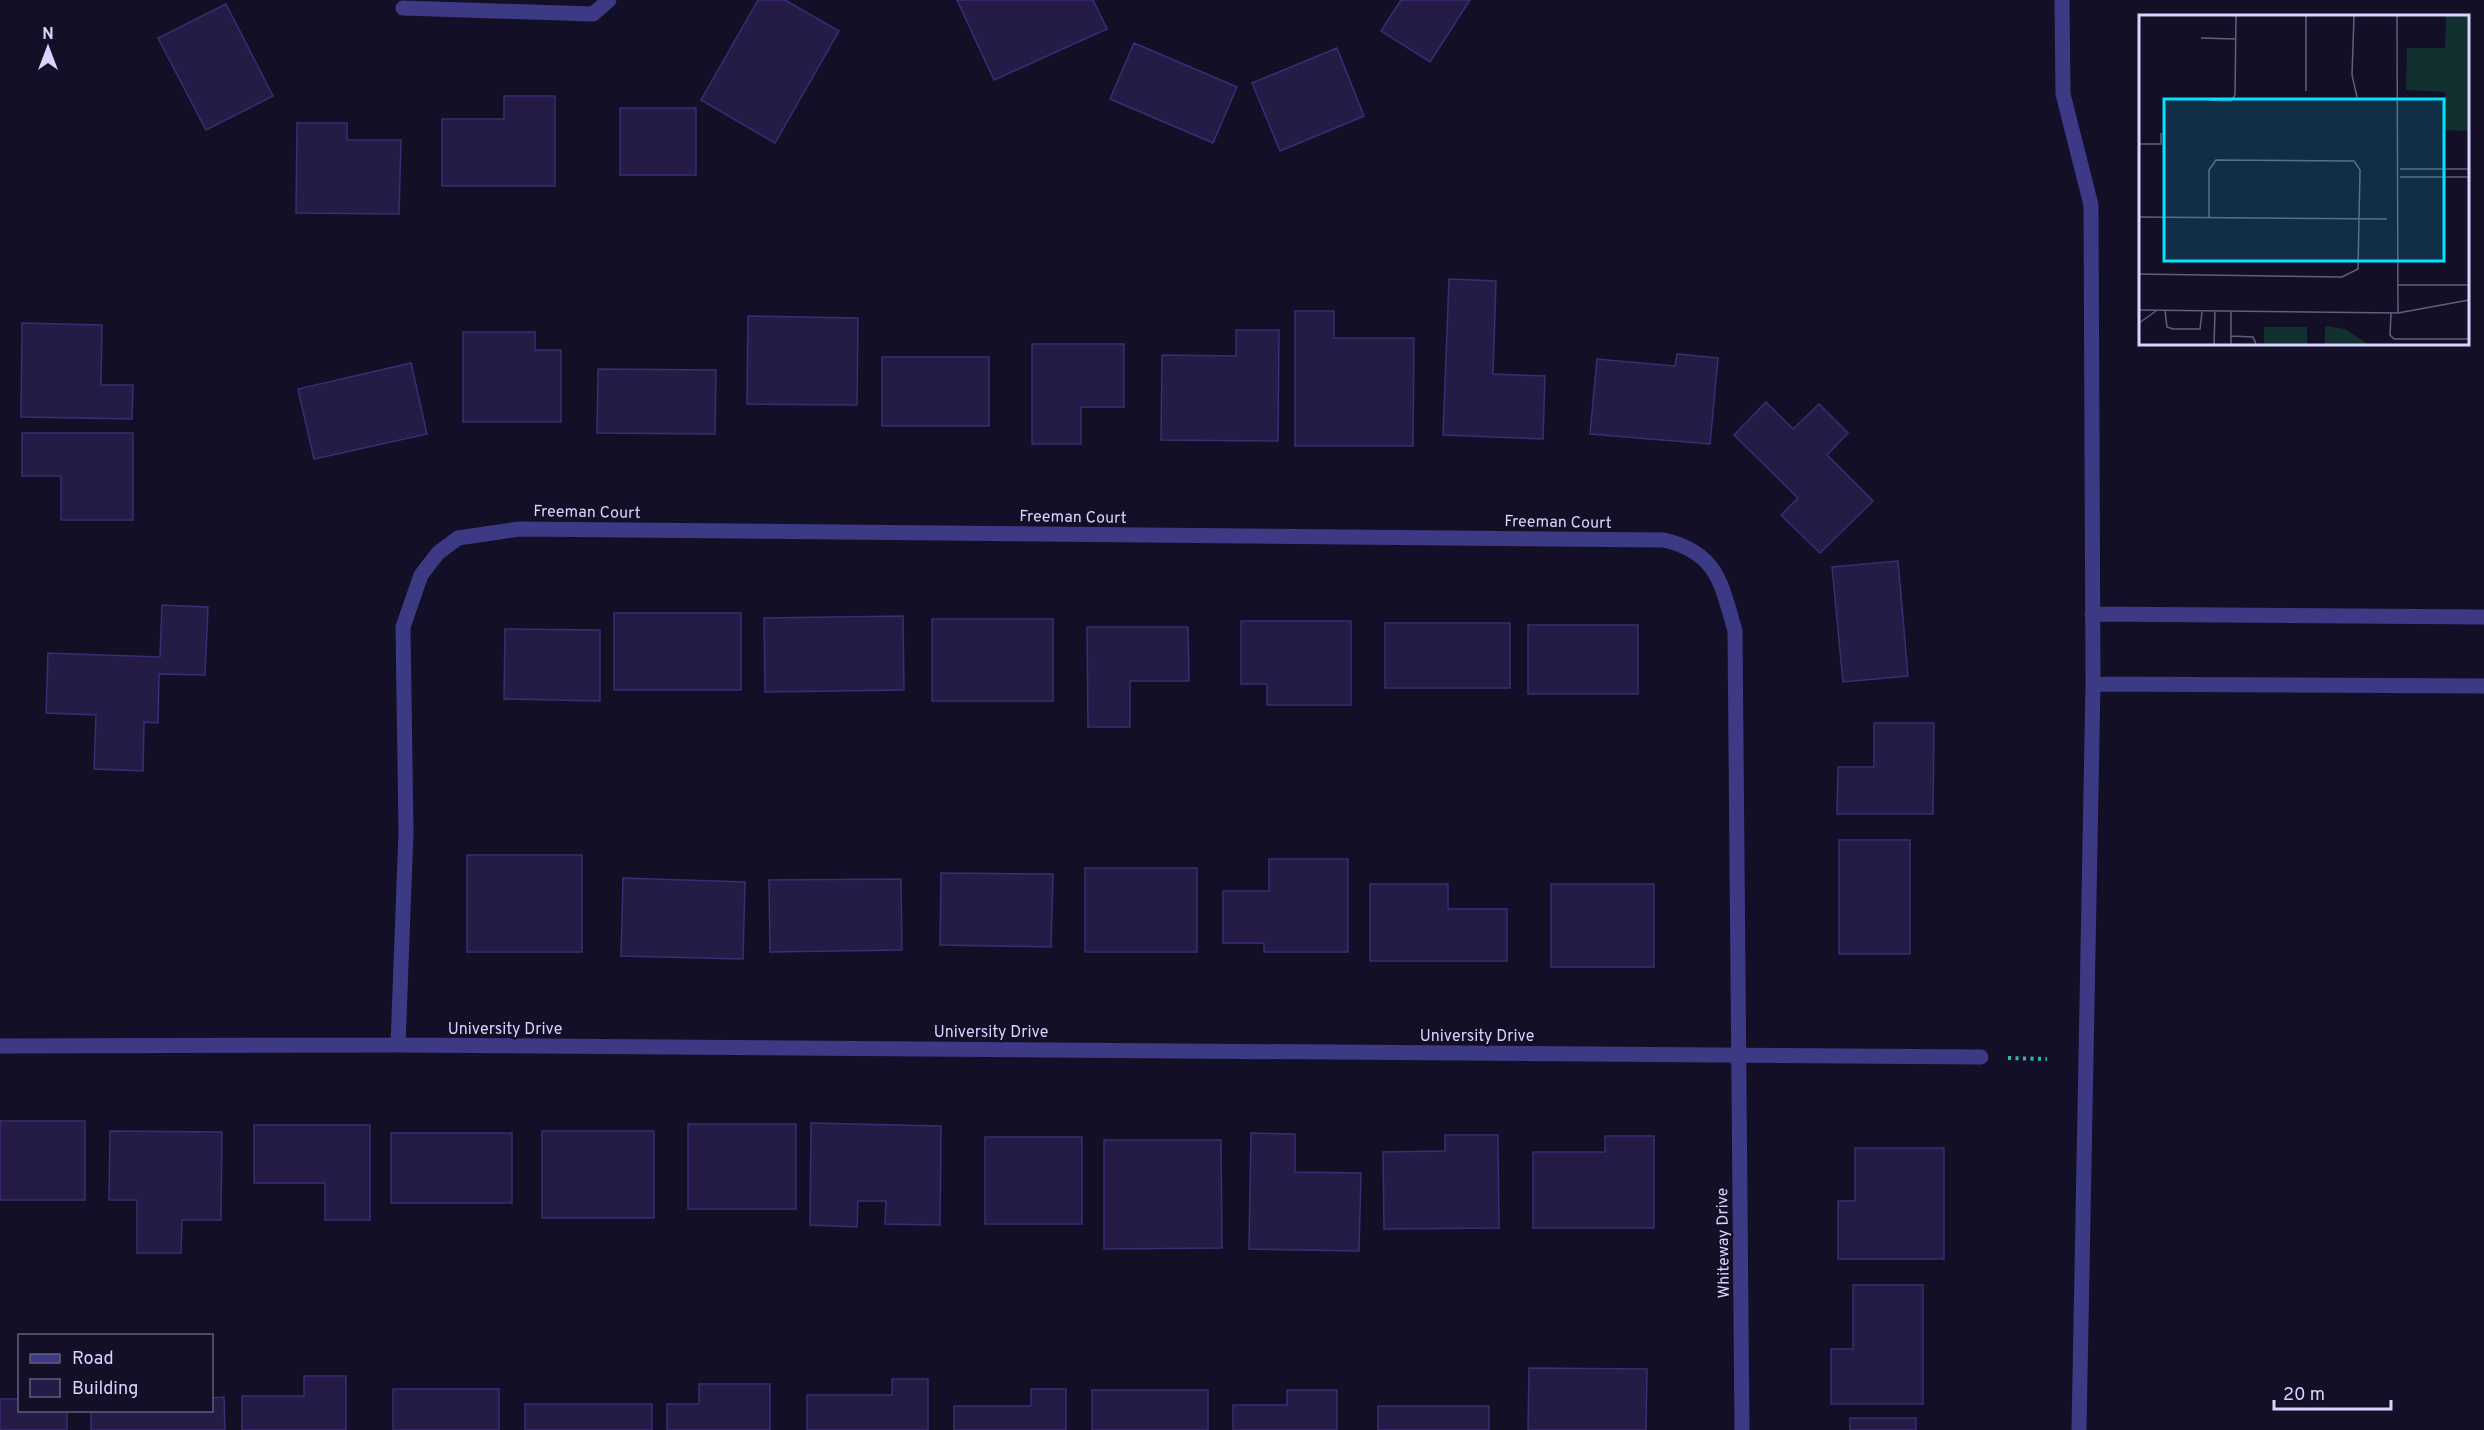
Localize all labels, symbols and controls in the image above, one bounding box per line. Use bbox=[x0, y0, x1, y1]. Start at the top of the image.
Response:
inset map bbox=[2139, 15, 2469, 345]
north arrow bbox=[18, 18, 78, 78]
text: N bbox=[42, 25, 54, 45]
street label: Freeman Court bbox=[533, 502, 641, 524]
street label: Freeman Court bbox=[1019, 507, 1127, 529]
street label: Freeman Court bbox=[1504, 512, 1612, 534]
street label: University Drive bbox=[448, 1020, 562, 1040]
street label: University Drive bbox=[934, 1023, 1048, 1043]
street label: University Drive bbox=[1420, 1027, 1534, 1047]
street label: Whiteway Drive bbox=[1713, 1187, 1735, 1298]
legend bbox=[18, 1334, 213, 1412]
text: Road bbox=[72, 1348, 114, 1371]
scale bar bbox=[2274, 1373, 2391, 1411]
text: Building bbox=[72, 1378, 138, 1401]
text: 20 m bbox=[2283, 1384, 2325, 1407]

